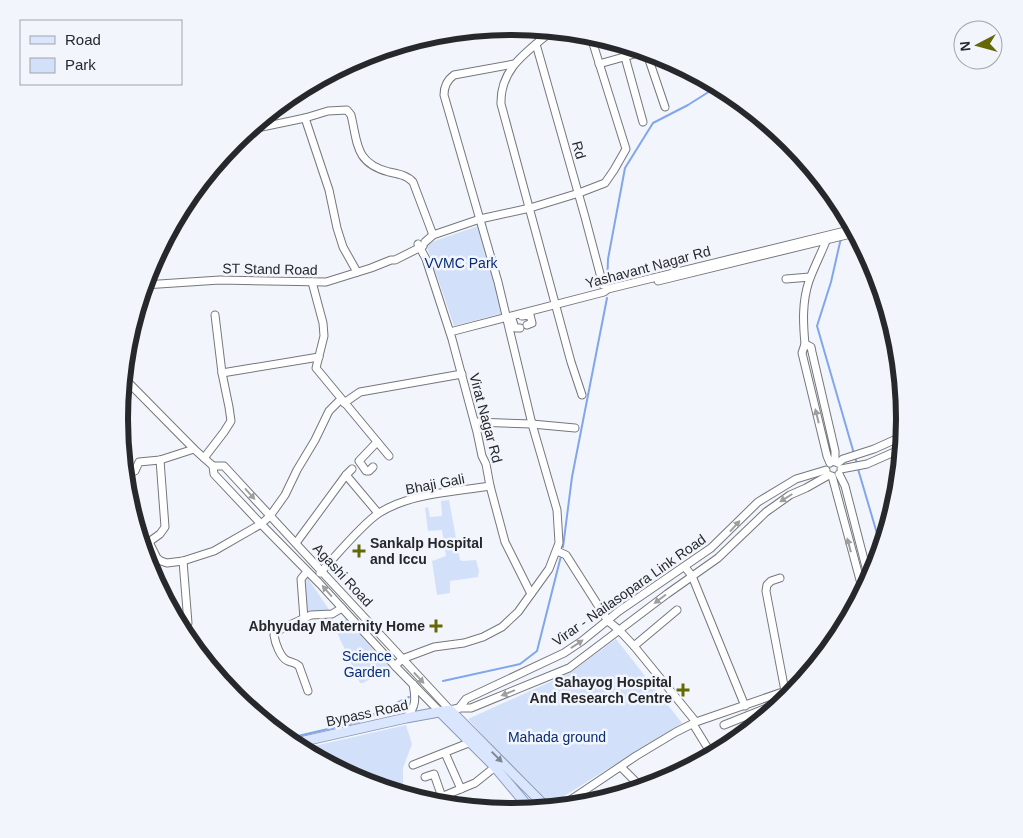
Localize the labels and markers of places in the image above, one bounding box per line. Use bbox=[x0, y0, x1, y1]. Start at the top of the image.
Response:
place label: Sankalp Hospital and Iccu bbox=[370, 535, 483, 567]
marker: Sankalp Hospital and Iccu bbox=[352, 544, 366, 558]
place label: Abhyuday Maternity Home bbox=[248, 618, 425, 634]
marker: Abhyuday Maternity Home bbox=[429, 619, 443, 633]
place label: Sahayog Hospital And Research Centre bbox=[530, 674, 672, 706]
marker: Sahayog Hospital And Research Centre bbox=[676, 683, 690, 697]

